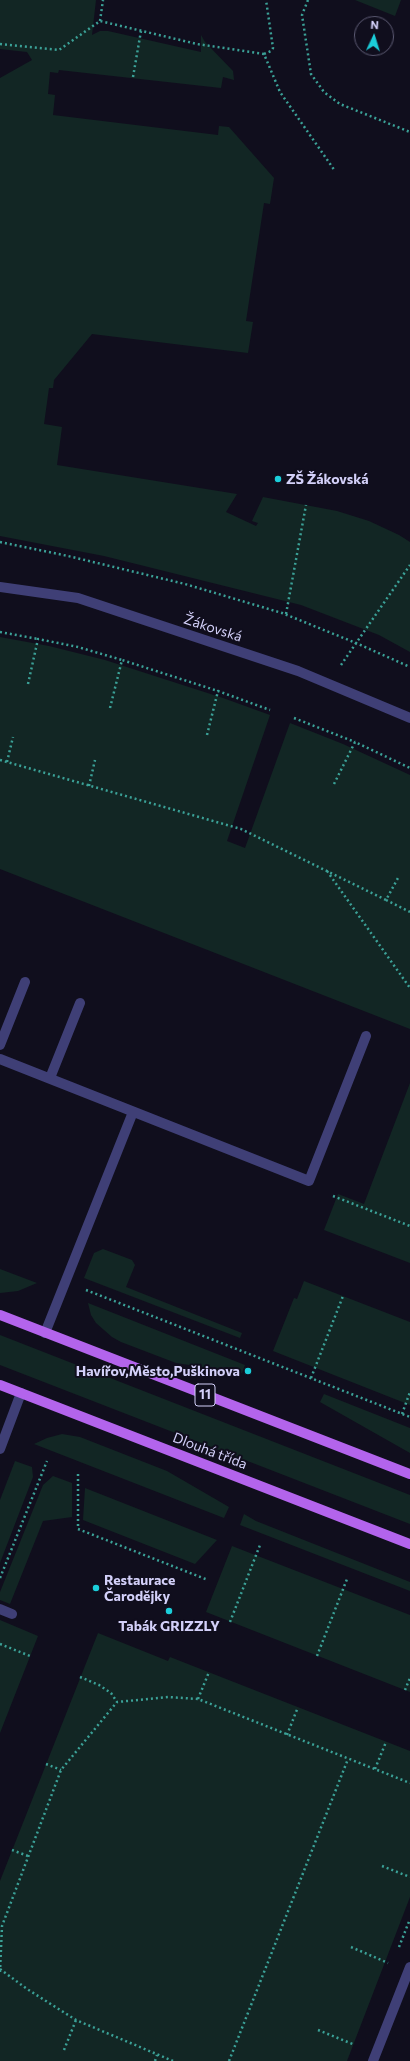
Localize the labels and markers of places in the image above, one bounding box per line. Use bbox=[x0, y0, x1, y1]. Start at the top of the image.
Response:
place label: ZŠ Žákovská bbox=[286, 471, 369, 487]
marker: ZŠ Žákovská bbox=[273, 474, 283, 484]
place label: Havířov,Město,Puškinova bbox=[76, 1363, 240, 1379]
marker: Havířov,Město,Puškinova bbox=[243, 1366, 253, 1376]
place label: Restaurace Čarodějky bbox=[104, 1572, 175, 1604]
marker: Restaurace Čarodějky bbox=[91, 1583, 101, 1593]
marker: Tabák GRIZZLY bbox=[164, 1606, 174, 1616]
place label: Tabák GRIZZLY bbox=[118, 1618, 220, 1634]

